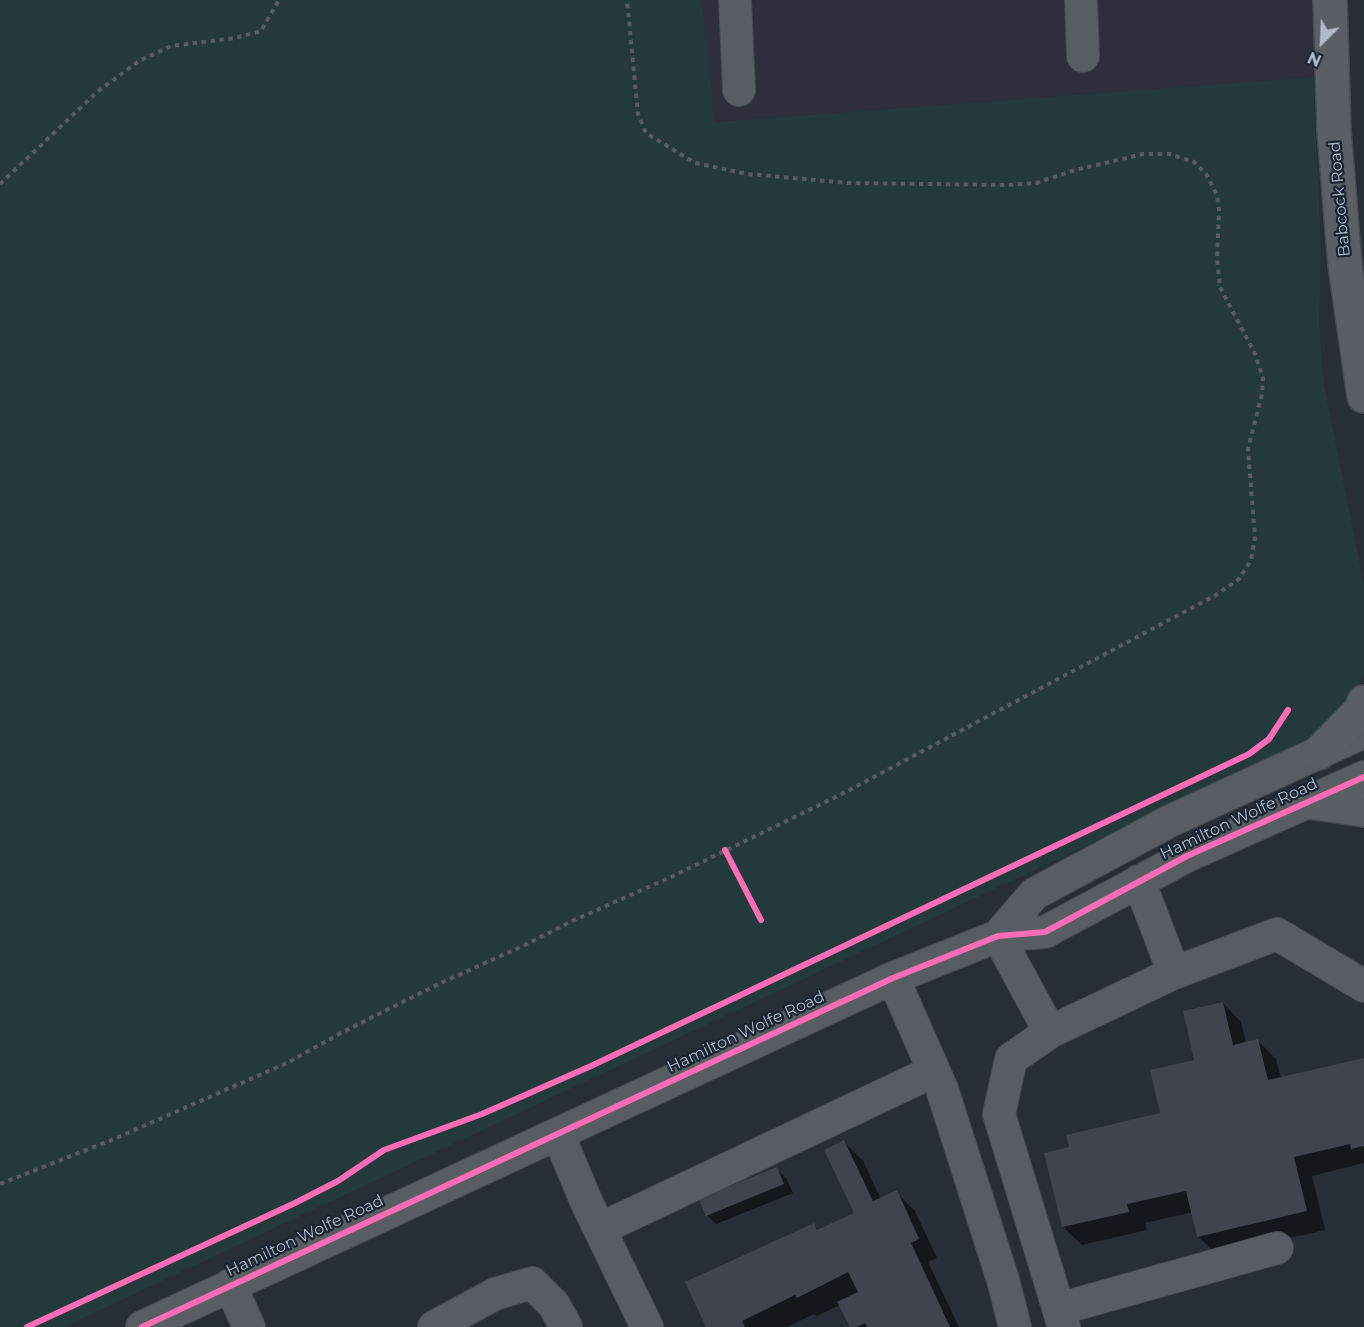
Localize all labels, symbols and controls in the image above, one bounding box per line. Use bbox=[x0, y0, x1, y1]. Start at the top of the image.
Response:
north arrow bbox=[1292, 12, 1352, 72]
text: N bbox=[1305, 48, 1324, 70]
street label: Babcock Road bbox=[1325, 141, 1355, 257]
street label: Hamilton Wolfe Road bbox=[1157, 774, 1321, 864]
street label: Hamilton Wolfe Road bbox=[664, 987, 828, 1077]
street label: Hamilton Wolfe Road bbox=[223, 1191, 387, 1281]

